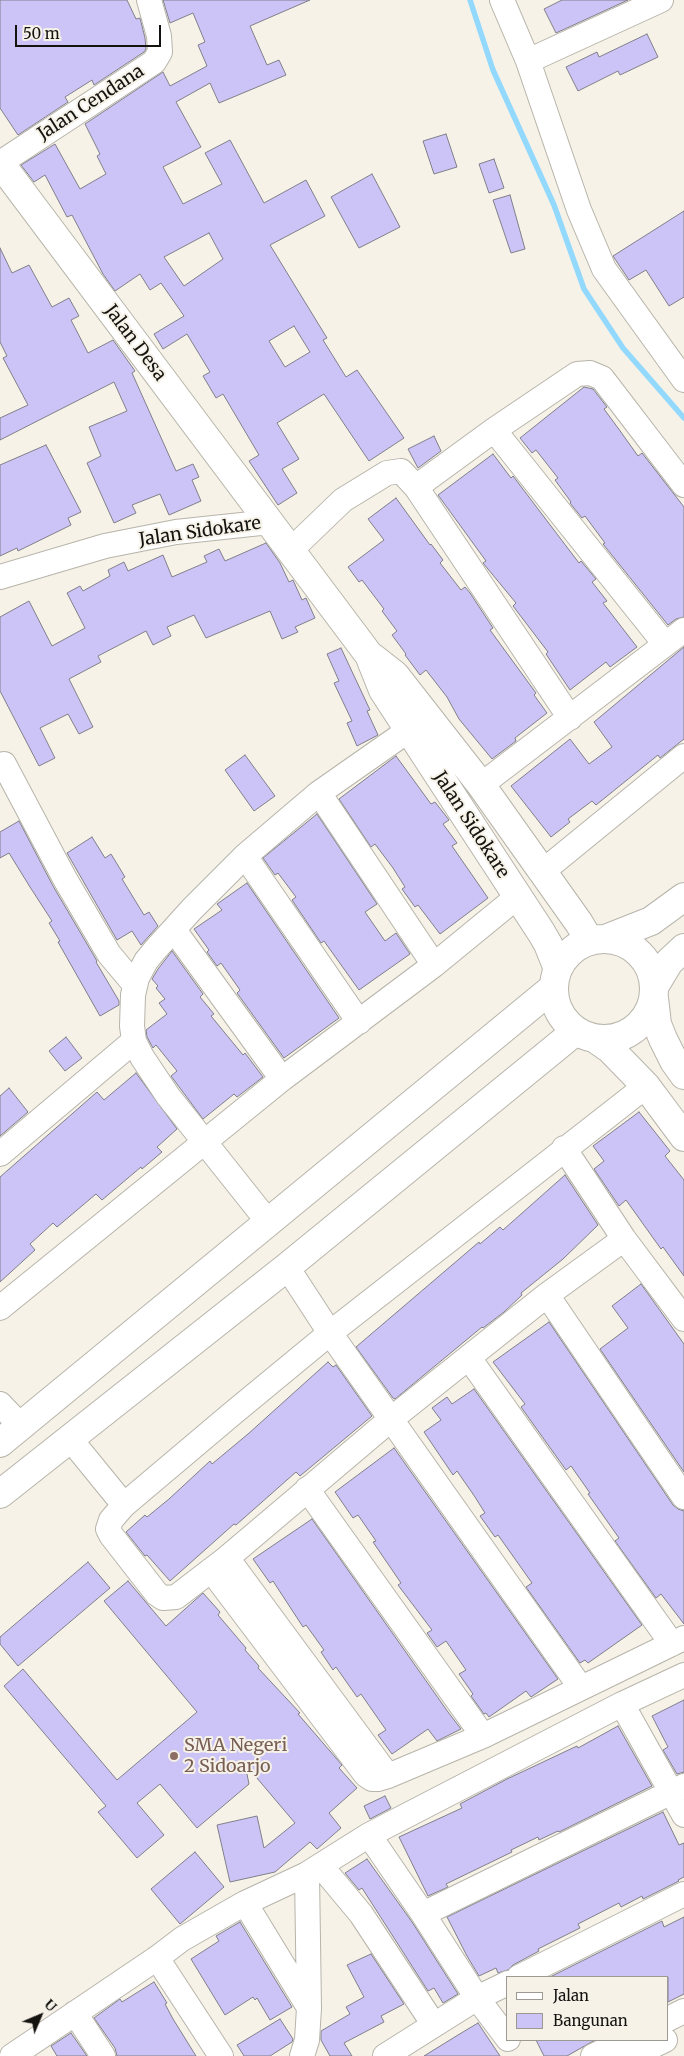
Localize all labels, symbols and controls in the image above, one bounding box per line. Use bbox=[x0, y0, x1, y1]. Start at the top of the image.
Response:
scale bar bbox=[18, 15, 164, 47]
text: 50 m bbox=[23, 24, 60, 43]
street label: Jalan Cendana bbox=[34, 61, 148, 145]
street label: Jalan Desa bbox=[99, 301, 171, 385]
street label: Jalan Sidokare bbox=[138, 513, 262, 551]
street label: Jalan Sidokare bbox=[428, 768, 514, 882]
place label: SMA Negeri 2 Sidoarjo bbox=[184, 1735, 287, 1778]
marker: SMA Negeri 2 Sidoarjo bbox=[168, 1750, 180, 1762]
legend bbox=[507, 1976, 669, 2041]
text: Jalan bbox=[553, 1986, 589, 2005]
north arrow bbox=[15, 1991, 65, 2041]
text: U bbox=[41, 1995, 61, 2015]
text: Bangunan bbox=[553, 2011, 628, 2030]

